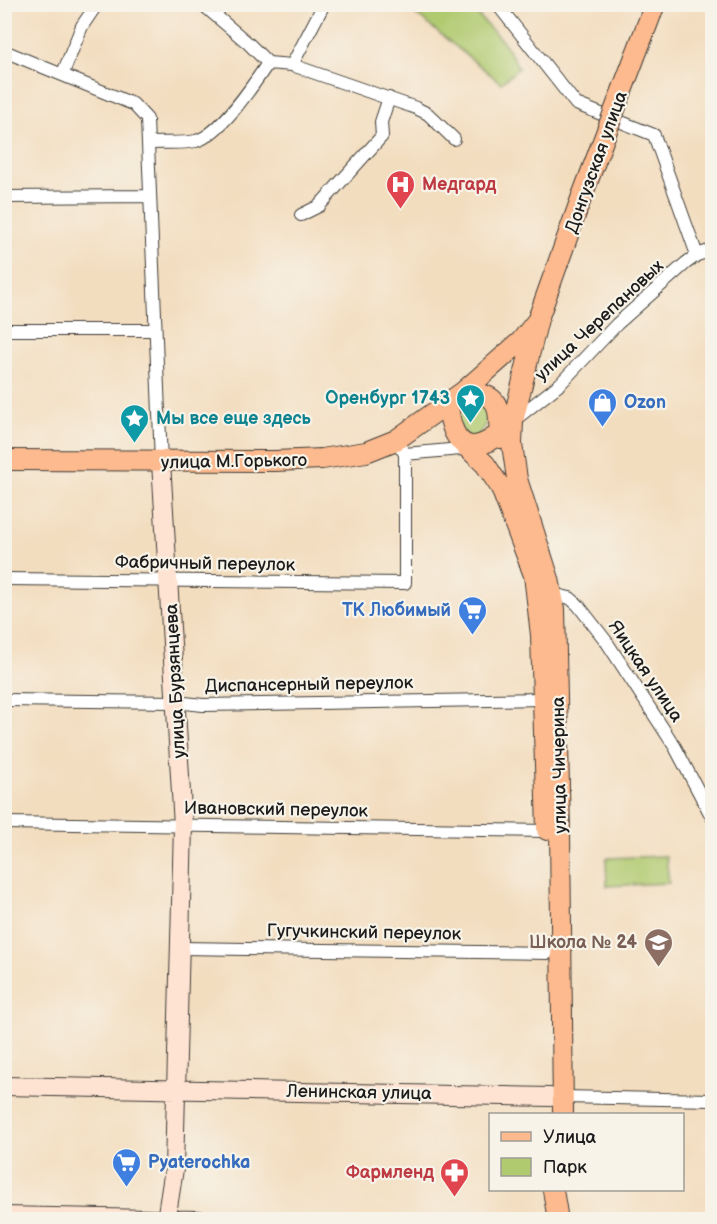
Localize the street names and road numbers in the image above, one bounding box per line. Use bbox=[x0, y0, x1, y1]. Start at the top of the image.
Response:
street label: Донгузская улица bbox=[561, 88, 632, 236]
street label: улица Черепановых bbox=[531, 255, 668, 385]
street label: улица М.Горького bbox=[161, 450, 307, 473]
street label: Фабричный переулок bbox=[115, 551, 296, 576]
street label: улица Бурзянцева bbox=[161, 603, 190, 759]
street label: Яицкая улица bbox=[604, 617, 687, 726]
street label: Диспансерный переулок bbox=[205, 672, 414, 697]
street label: улица Чичерина bbox=[548, 696, 571, 834]
street label: Ивановский переулок bbox=[184, 797, 369, 822]
street label: Гугучкинский переулок bbox=[267, 920, 462, 945]
street label: Ленинская улица bbox=[285, 1081, 432, 1104]

